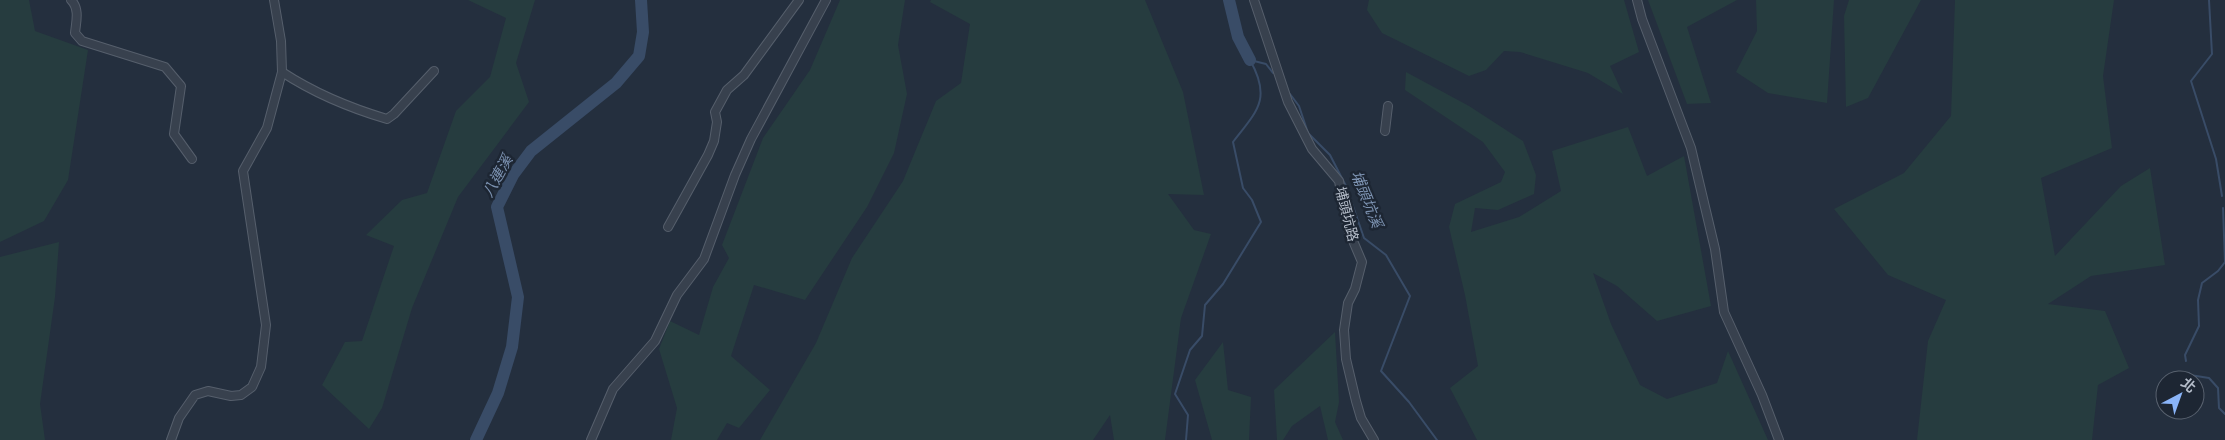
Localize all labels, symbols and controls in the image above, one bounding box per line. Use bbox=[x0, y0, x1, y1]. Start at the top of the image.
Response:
water label: 八連溪 bbox=[479, 150, 516, 200]
water label: 埔頭坑溪 bbox=[1348, 168, 1387, 232]
street label: 埔頭坑路 bbox=[1332, 185, 1362, 243]
north arrow bbox=[2155, 370, 2205, 420]
text: 北 bbox=[2178, 375, 2199, 396]

